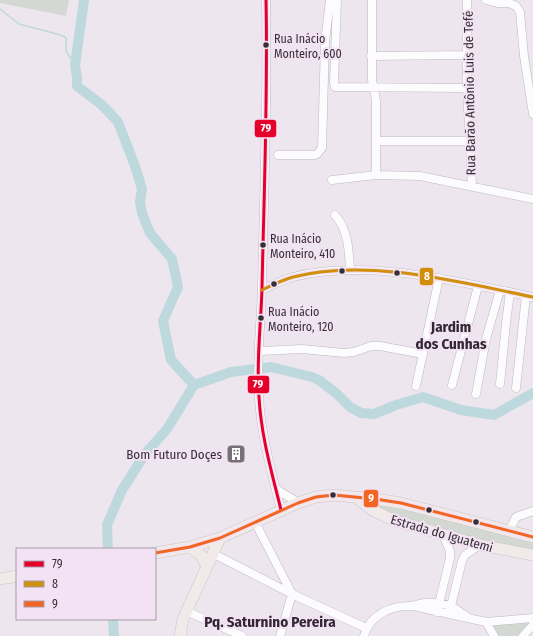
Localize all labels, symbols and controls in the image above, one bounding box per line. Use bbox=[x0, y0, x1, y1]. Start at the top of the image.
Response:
street label: Rua Barão Antônio Luis de Tefé bbox=[461, 11, 478, 175]
place label: Rua Inácio Monteiro, 600 bbox=[274, 32, 342, 61]
marker: Rua Inácio Monteiro, 600 bbox=[261, 40, 271, 50]
line badge: 79 bbox=[254, 119, 277, 138]
text: 79 bbox=[261, 122, 271, 135]
place label: Rua Inácio Monteiro, 410 bbox=[270, 232, 335, 261]
marker: Rua Inácio Monteiro, 410 bbox=[258, 240, 268, 250]
unlabelled marker bbox=[337, 266, 347, 276]
line badge: 8 bbox=[419, 267, 434, 286]
unlabelled marker bbox=[392, 268, 402, 278]
text: 8 bbox=[424, 270, 430, 283]
unlabelled marker bbox=[269, 279, 279, 289]
place label: Rua Inácio Monteiro, 120 bbox=[268, 305, 333, 334]
marker: Rua Inácio Monteiro, 120 bbox=[256, 313, 266, 323]
district label: Jardim dos Cunhas bbox=[416, 318, 487, 353]
line badge: 79 bbox=[247, 375, 270, 394]
text: 79 bbox=[253, 378, 263, 391]
building icon: Bom Futuro Doçes bbox=[225, 443, 247, 465]
place label: Bom Futuro Doçes bbox=[126, 447, 222, 462]
line badge: 9 bbox=[363, 489, 379, 508]
unlabelled marker bbox=[328, 490, 338, 500]
text: 9 bbox=[368, 492, 374, 505]
unlabelled marker bbox=[424, 505, 434, 515]
street label: Estrada do Iguatemi bbox=[389, 512, 495, 555]
unlabelled marker bbox=[471, 517, 481, 527]
legend bbox=[16, 548, 156, 620]
text: 79 bbox=[52, 557, 63, 571]
text: 8 bbox=[52, 577, 58, 591]
text: 9 bbox=[52, 597, 58, 611]
district label: Pq. Saturnino Pereira bbox=[204, 613, 336, 631]

